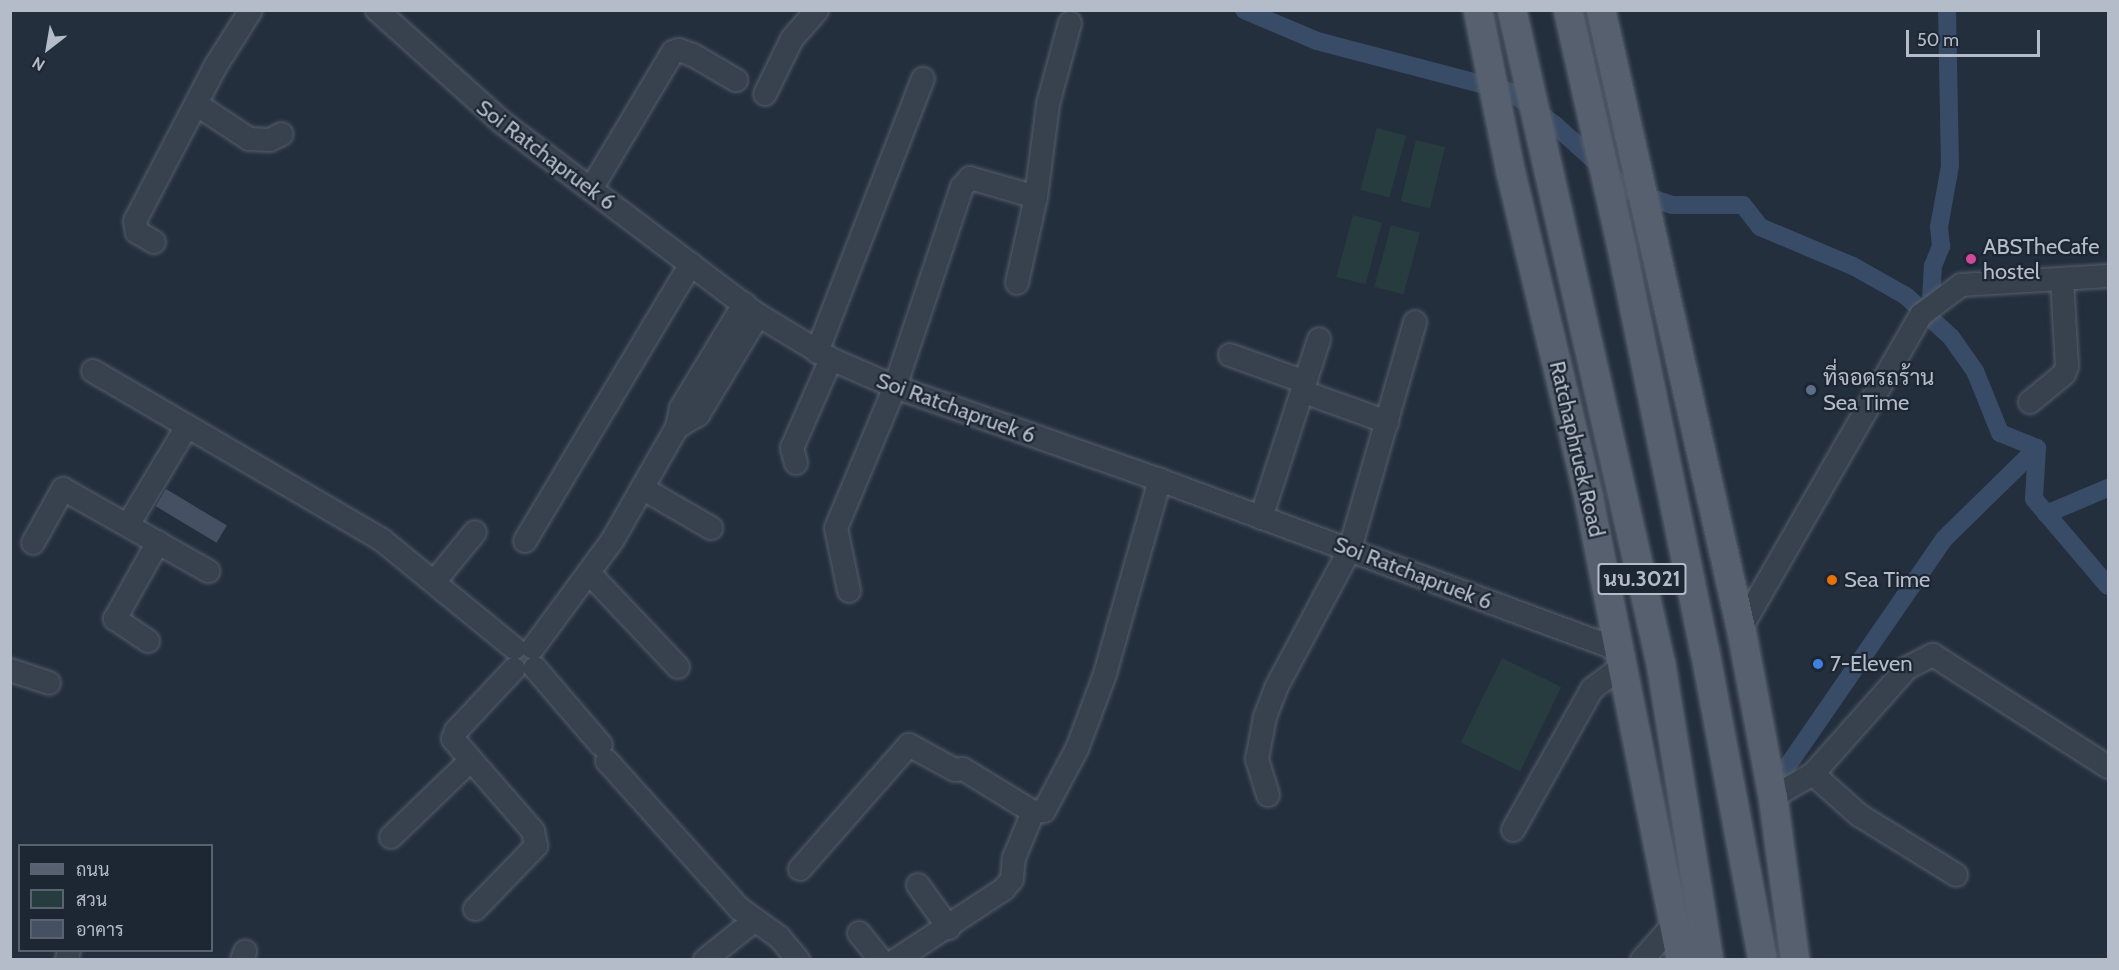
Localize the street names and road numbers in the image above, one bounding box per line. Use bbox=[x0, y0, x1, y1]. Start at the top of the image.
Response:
street label: Soi Ratchapruek 6 bbox=[471, 94, 621, 216]
street label: Ratchaphruek Road bbox=[1544, 358, 1610, 540]
street label: Soi Ratchapruek 6 bbox=[873, 367, 1039, 449]
street label: Soi Ratchapruek 6 bbox=[1330, 531, 1496, 615]
road number: นบ.3021 bbox=[1597, 561, 1687, 597]

